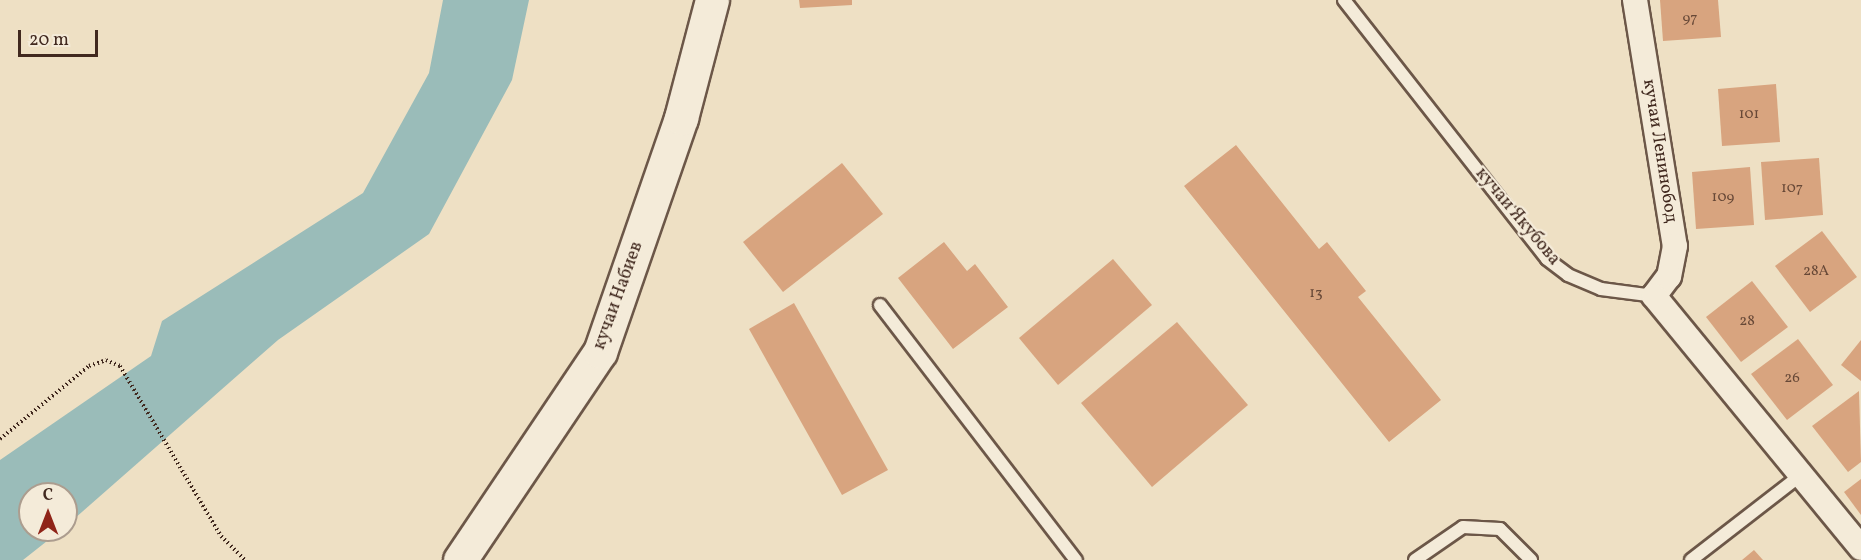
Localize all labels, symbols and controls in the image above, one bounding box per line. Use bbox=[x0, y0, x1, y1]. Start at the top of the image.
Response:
house number: 97 bbox=[1682, 10, 1698, 28]
scale bar bbox=[21, 18, 100, 56]
text: 20 m bbox=[29, 28, 69, 53]
street label: кучаи Ленинобод bbox=[1637, 78, 1681, 224]
house number: 101 bbox=[1739, 106, 1759, 124]
street label: кучаи Якубова bbox=[1470, 164, 1564, 270]
house number: 107 bbox=[1781, 180, 1803, 198]
house number: 109 bbox=[1712, 189, 1734, 207]
street label: кучаи Набиев bbox=[589, 239, 649, 353]
house number: 28А bbox=[1803, 263, 1829, 281]
house number: 13 bbox=[1309, 285, 1323, 303]
house number: 28 bbox=[1739, 313, 1755, 331]
house number: 26 bbox=[1784, 370, 1800, 388]
north arrow bbox=[18, 482, 78, 542]
text: С bbox=[43, 485, 53, 507]

